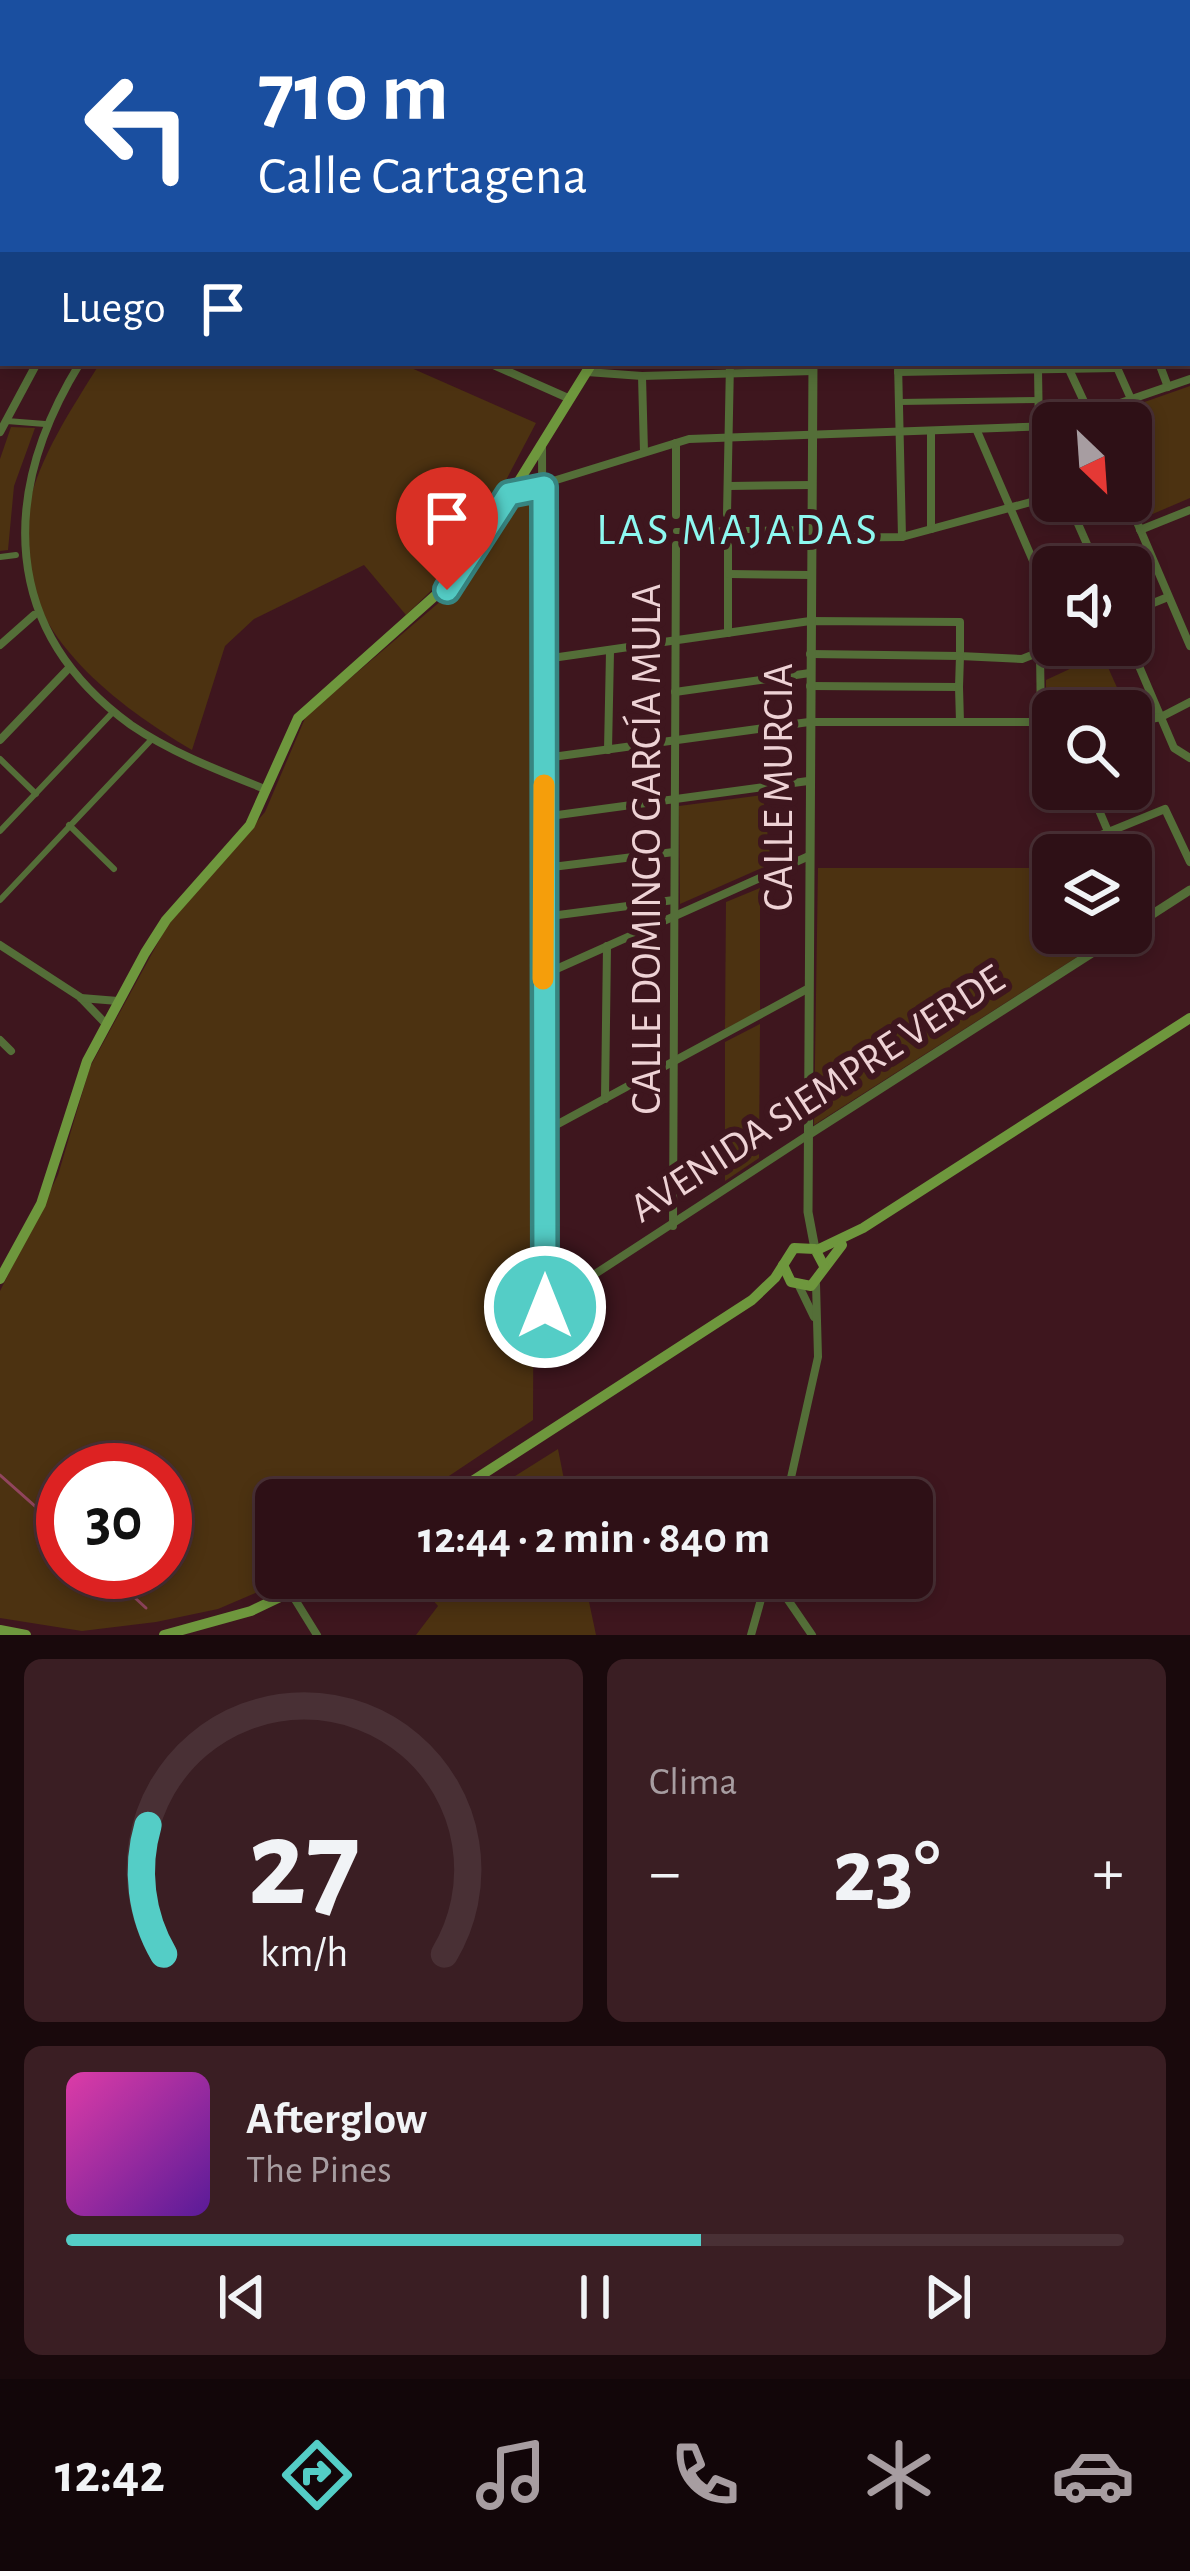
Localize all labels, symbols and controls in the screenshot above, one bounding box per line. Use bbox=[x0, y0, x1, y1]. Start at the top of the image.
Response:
icon: left bbox=[60, 48, 216, 204]
text: 710 m bbox=[258, 52, 449, 136]
text: Calle Cartagena bbox=[258, 150, 588, 204]
icon: arrive bbox=[190, 276, 256, 342]
text: Luego bbox=[60, 286, 166, 331]
north arrow bbox=[1032, 402, 1152, 522]
map controls bbox=[1032, 402, 1152, 954]
pin bbox=[396, 467, 498, 590]
icon: arrive bbox=[414, 485, 480, 551]
district label: LAS MAJADAS bbox=[596, 508, 880, 553]
button: sound bbox=[1032, 546, 1152, 666]
street label: CALLE DOMINGO GARCÍA MULA bbox=[622, 583, 668, 1115]
street label: CALLE MURCIA bbox=[758, 663, 800, 911]
button: search bbox=[1032, 690, 1152, 810]
button: layers bbox=[1032, 834, 1152, 954]
street label: AVENIDA SIEMPRE VERDE bbox=[623, 957, 1012, 1230]
position arrow bbox=[482, 1244, 608, 1370]
speed limit sign: 30 bbox=[36, 1443, 192, 1599]
text: 12:44 · 2 min · 840 m bbox=[418, 1516, 770, 1561]
text: Clima bbox=[649, 1763, 738, 1802]
text: 27 bbox=[247, 1803, 360, 1928]
text: 23° bbox=[833, 1828, 940, 1918]
text: − bbox=[649, 1840, 681, 1906]
text: + bbox=[1092, 1840, 1124, 1906]
text: km/h bbox=[259, 1931, 348, 1974]
text: Afterglow bbox=[246, 2097, 427, 2142]
text: The Pines bbox=[246, 2151, 392, 2190]
icon: previous bbox=[209, 2264, 275, 2330]
icon: pause bbox=[562, 2264, 628, 2330]
icon: next bbox=[915, 2264, 981, 2330]
icon: directions bbox=[275, 2433, 359, 2517]
icon: music bbox=[469, 2433, 553, 2517]
icon: phone bbox=[663, 2433, 747, 2517]
icon: climate bbox=[857, 2433, 941, 2517]
icon: car bbox=[1051, 2433, 1135, 2517]
text: 12:42 bbox=[55, 2448, 165, 2502]

